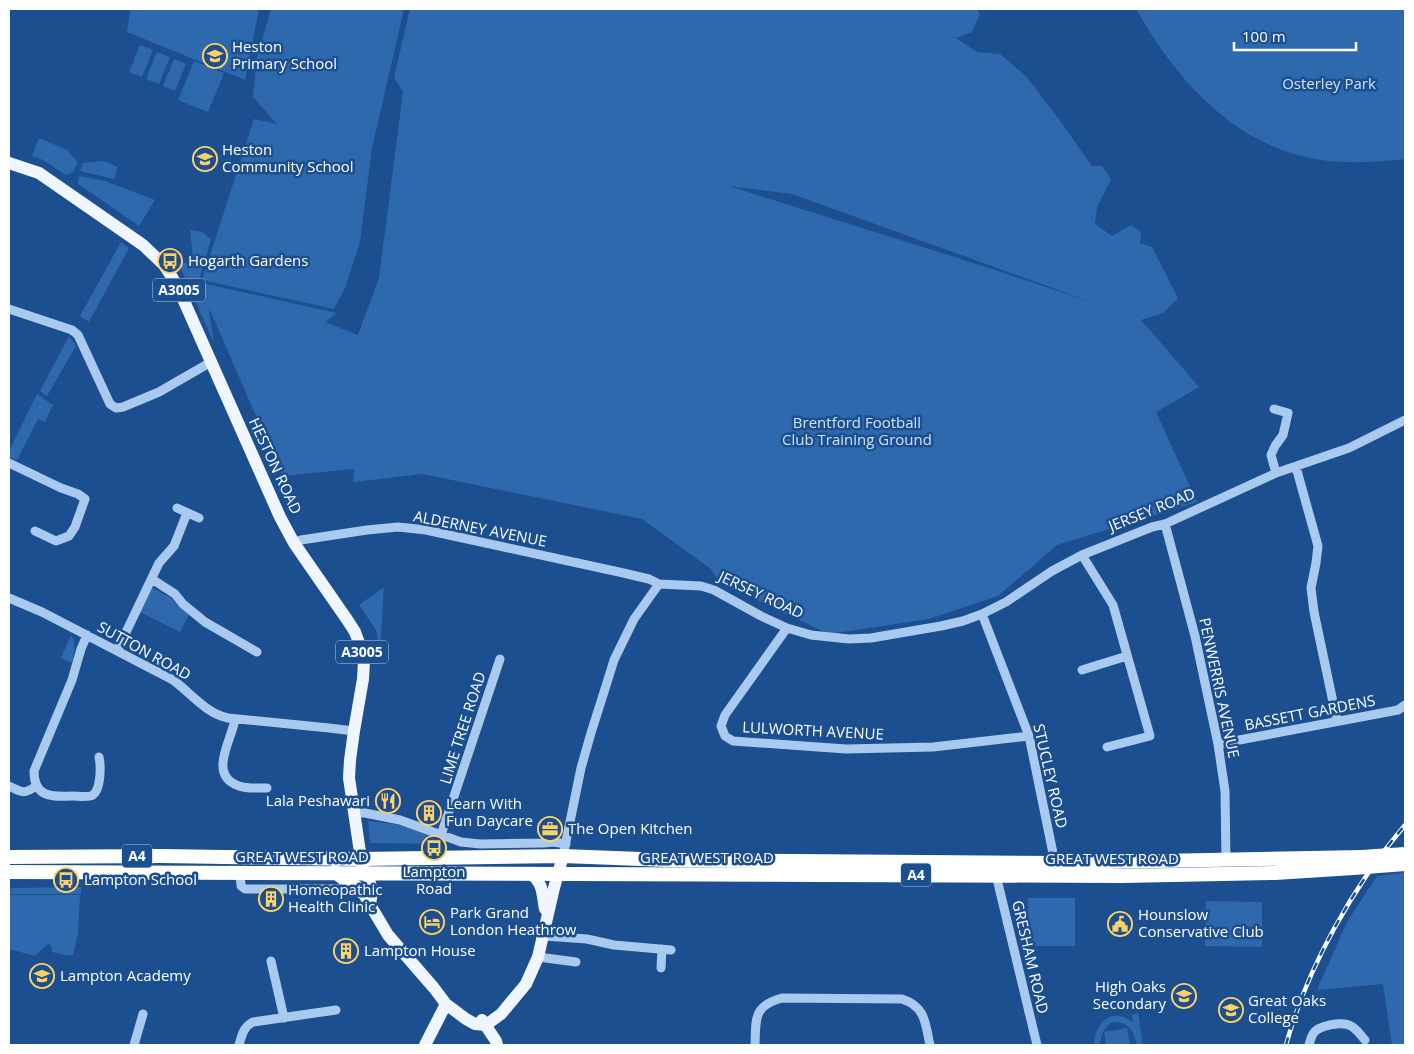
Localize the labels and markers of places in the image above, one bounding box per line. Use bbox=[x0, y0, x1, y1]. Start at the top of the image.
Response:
place label: Heston Primary School bbox=[232, 36, 337, 73]
school or university icon: Heston Primary School bbox=[202, 43, 228, 69]
place label: Heston Community School bbox=[222, 139, 354, 176]
school or university icon: Heston Community School bbox=[192, 146, 218, 172]
bus stop icon: Hogarth Gardens bbox=[157, 248, 183, 274]
place label: Hogarth Gardens bbox=[188, 250, 308, 270]
restaurant icon: Lala Peshawari bbox=[375, 788, 401, 814]
place label: Lala Peshawari bbox=[266, 790, 370, 810]
place label: Learn With Fun Daycare bbox=[446, 793, 533, 830]
building icon: Learn With Fun Daycare bbox=[416, 800, 442, 826]
office icon: The Open Kitchen bbox=[537, 816, 563, 842]
place label: The Open Kitchen bbox=[568, 818, 692, 838]
bus stop icon: Lampton Road bbox=[421, 835, 447, 861]
place label: Lampton Road bbox=[403, 861, 465, 898]
bus stop icon: Lampton School bbox=[53, 867, 79, 893]
place label: Lampton School bbox=[84, 869, 197, 889]
place label: Homeopathic Health Clinic bbox=[288, 879, 382, 916]
building icon: Homeopathic Health Clinic bbox=[258, 886, 284, 912]
place label: Park Grand London Heathrow bbox=[450, 902, 577, 939]
place label: Hounslow Conservative Club bbox=[1138, 904, 1264, 941]
hotel icon: Park Grand London Heathrow bbox=[419, 909, 445, 935]
public building icon: Hounslow Conservative Club bbox=[1107, 911, 1133, 937]
building icon: Lampton House bbox=[333, 938, 359, 964]
place label: Lampton House bbox=[364, 940, 476, 960]
school or university icon: Lampton Academy bbox=[29, 963, 55, 989]
place label: Lampton Academy bbox=[60, 965, 191, 985]
place label: High Oaks Secondary bbox=[1093, 976, 1166, 1013]
school or university icon: High Oaks Secondary bbox=[1171, 983, 1197, 1009]
place label: Great Oaks College bbox=[1248, 990, 1326, 1027]
school or university icon: Great Oaks College bbox=[1218, 997, 1244, 1023]

